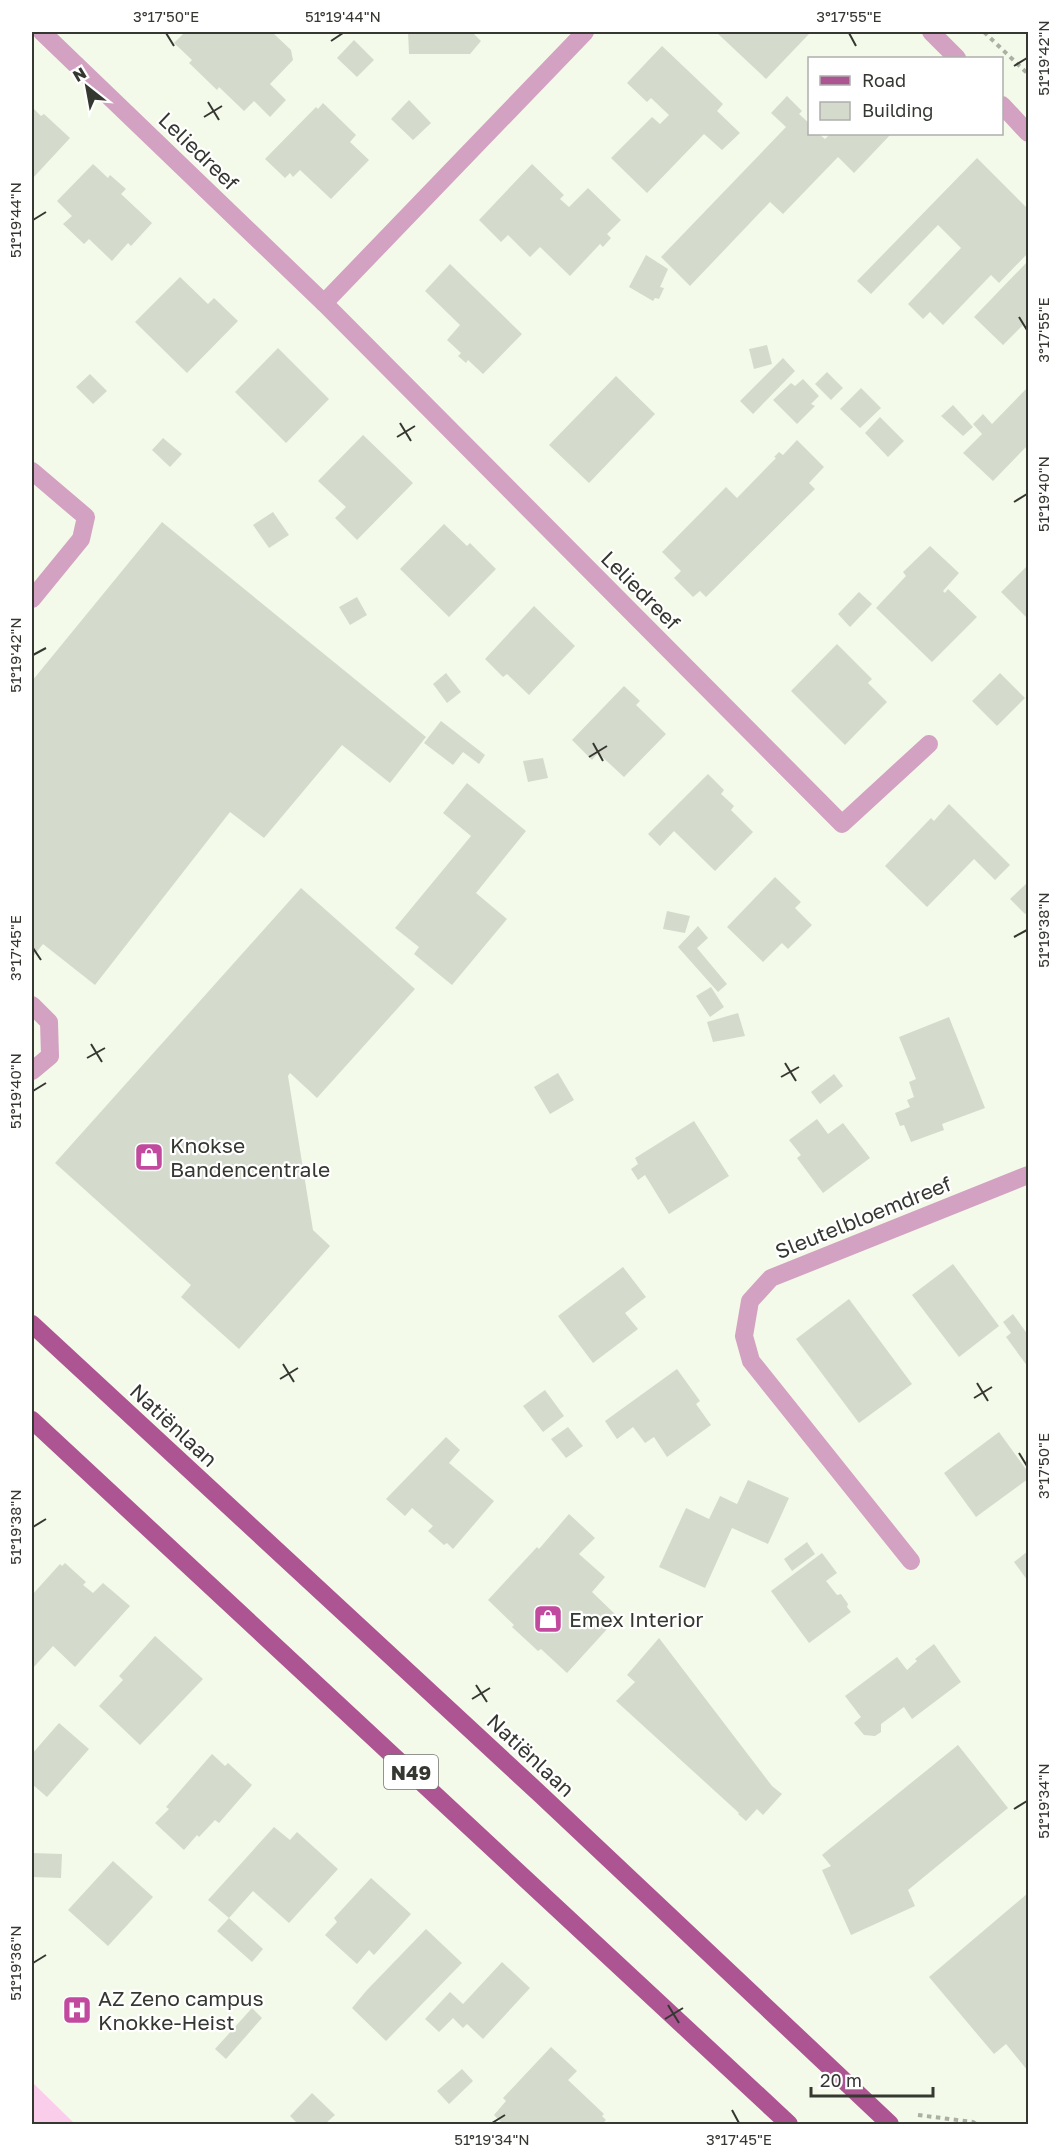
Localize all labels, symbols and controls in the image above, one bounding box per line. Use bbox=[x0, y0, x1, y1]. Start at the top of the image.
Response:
text: 3°17'50"E bbox=[133, 7, 199, 25]
text: 51°19'44"N bbox=[305, 7, 381, 25]
text: 3°17'55"E bbox=[816, 7, 882, 25]
text: 51°19'42"N bbox=[1034, 20, 1052, 96]
north arrow bbox=[57, 57, 117, 117]
legend bbox=[808, 57, 1003, 135]
text: N bbox=[69, 62, 90, 86]
text: Road bbox=[862, 69, 906, 91]
text: Building bbox=[862, 99, 933, 121]
street label: Leliedreef bbox=[154, 107, 245, 196]
text: 51°19'44"N bbox=[6, 182, 24, 258]
text: 3°17'55"E bbox=[1034, 297, 1052, 363]
text: 51°19'40"N bbox=[1034, 456, 1052, 532]
street label: Leliedreef bbox=[596, 545, 686, 635]
text: 51°19'42"N bbox=[6, 617, 24, 693]
text: 51°19'38"N bbox=[1034, 892, 1052, 968]
text: 3°17'45"E bbox=[6, 915, 24, 981]
text: 51°19'40"N bbox=[6, 1053, 24, 1129]
place label: Knokse Bandencentrale bbox=[170, 1132, 330, 1182]
shop icon: Knokse Bandencentrale bbox=[133, 1141, 165, 1173]
street label: Sleutelbloemdreef bbox=[771, 1170, 955, 1264]
street label: Natiënlaan bbox=[125, 1378, 223, 1472]
text: 3°17'50"E bbox=[1034, 1433, 1052, 1499]
text: 51°19'38"N bbox=[6, 1489, 24, 1565]
shop icon: Emex Interior bbox=[532, 1603, 564, 1635]
place label: Emex Interior bbox=[569, 1606, 703, 1632]
street label: Natiënlaan bbox=[482, 1708, 580, 1802]
road number: N49 bbox=[384, 1755, 438, 1789]
text: 51°19'34"N bbox=[1034, 1763, 1052, 1839]
text: 51°19'36"N bbox=[6, 1925, 24, 2001]
place label: AZ Zeno campus Knokke-Heist bbox=[98, 1985, 264, 2035]
hospital icon: AZ Zeno campus Knokke-Heist bbox=[61, 1994, 93, 2026]
scale bar bbox=[811, 2060, 932, 2098]
text: 20 m bbox=[820, 2069, 862, 2091]
text: 51°19'34"N bbox=[454, 2130, 530, 2148]
text: 3°17'45"E bbox=[706, 2130, 772, 2148]

